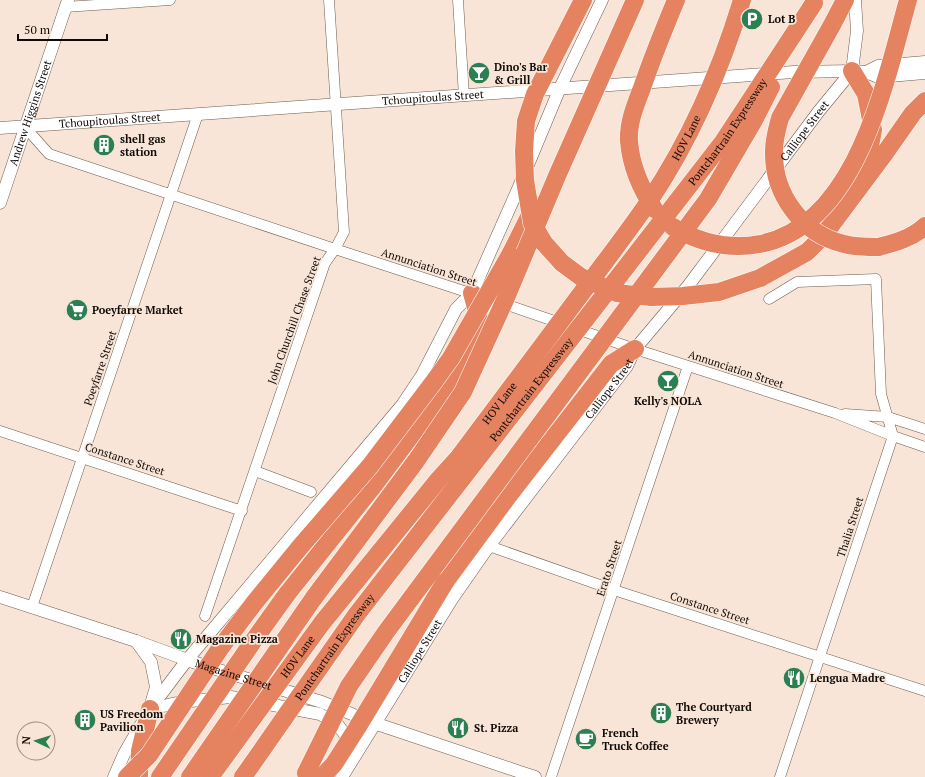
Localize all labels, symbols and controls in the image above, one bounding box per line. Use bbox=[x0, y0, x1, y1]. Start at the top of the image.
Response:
parking icon: Lot B bbox=[739, 6, 765, 32]
place label: Lot B bbox=[768, 12, 795, 26]
scale bar bbox=[18, 16, 107, 42]
text: 50 m bbox=[24, 22, 51, 37]
street label: Andrew Higgins Street bbox=[6, 58, 54, 167]
bar icon: Dino's Bar & Grill bbox=[466, 60, 492, 86]
place label: Dino's Bar & Grill bbox=[494, 60, 548, 87]
street label: Pontchartrain Expressway bbox=[685, 75, 770, 188]
street label: Tchoupitoulas Street bbox=[382, 87, 484, 108]
street label: Calliope Street bbox=[777, 97, 832, 164]
street label: Tchoupitoulas Street bbox=[58, 110, 161, 131]
street label: HOV Lane bbox=[669, 112, 704, 163]
building icon: shell gas station bbox=[91, 132, 117, 158]
place label: shell gas station bbox=[120, 132, 166, 159]
street label: Annunciation Street bbox=[380, 245, 478, 289]
street label: John Churchill Chase Street bbox=[264, 254, 324, 386]
supermarket icon: Poeyfarre Market bbox=[64, 297, 90, 323]
place label: Poeyfarre Market bbox=[92, 303, 184, 317]
street label: Poeyfarre Street bbox=[81, 329, 119, 407]
street label: Pontchartrain Expressway bbox=[486, 334, 576, 444]
street label: Annunciation Street bbox=[687, 347, 785, 391]
street label: Calliope Street bbox=[582, 356, 637, 422]
bar icon: Kelly's NOLA bbox=[655, 368, 681, 394]
street label: HOV Lane bbox=[479, 379, 520, 427]
place label: Kelly's NOLA bbox=[634, 394, 703, 408]
street label: Constance Street bbox=[83, 440, 167, 478]
street label: Thalia Street bbox=[834, 495, 866, 559]
street label: Erato Street bbox=[593, 538, 625, 598]
street label: Constance Street bbox=[668, 589, 752, 627]
street label: Pontchartrain Expressway bbox=[292, 590, 377, 703]
street label: Calliope Street bbox=[395, 617, 445, 686]
restaurant icon: Magazine Pizza bbox=[168, 626, 194, 652]
place label: Magazine Pizza bbox=[196, 632, 278, 646]
street label: HOV Lane bbox=[277, 632, 318, 681]
street label: Magazine Street bbox=[193, 656, 273, 693]
restaurant icon: Lengua Madre bbox=[781, 665, 807, 691]
place label: Lengua Madre bbox=[810, 671, 885, 685]
building icon: The Courtyard Brewery bbox=[648, 700, 674, 726]
place label: The Courtyard Brewery bbox=[676, 700, 752, 727]
building icon: US Freedom Pavilion bbox=[72, 707, 98, 733]
place label: US Freedom Pavilion bbox=[100, 707, 164, 734]
restaurant icon: St. Pizza bbox=[445, 715, 471, 741]
north arrow bbox=[16, 721, 56, 761]
place label: St. Pizza bbox=[474, 721, 518, 735]
cafe icon: French Truck Coffee bbox=[573, 726, 599, 752]
place label: French Truck Coffee bbox=[602, 726, 669, 753]
text: N bbox=[19, 735, 33, 745]

